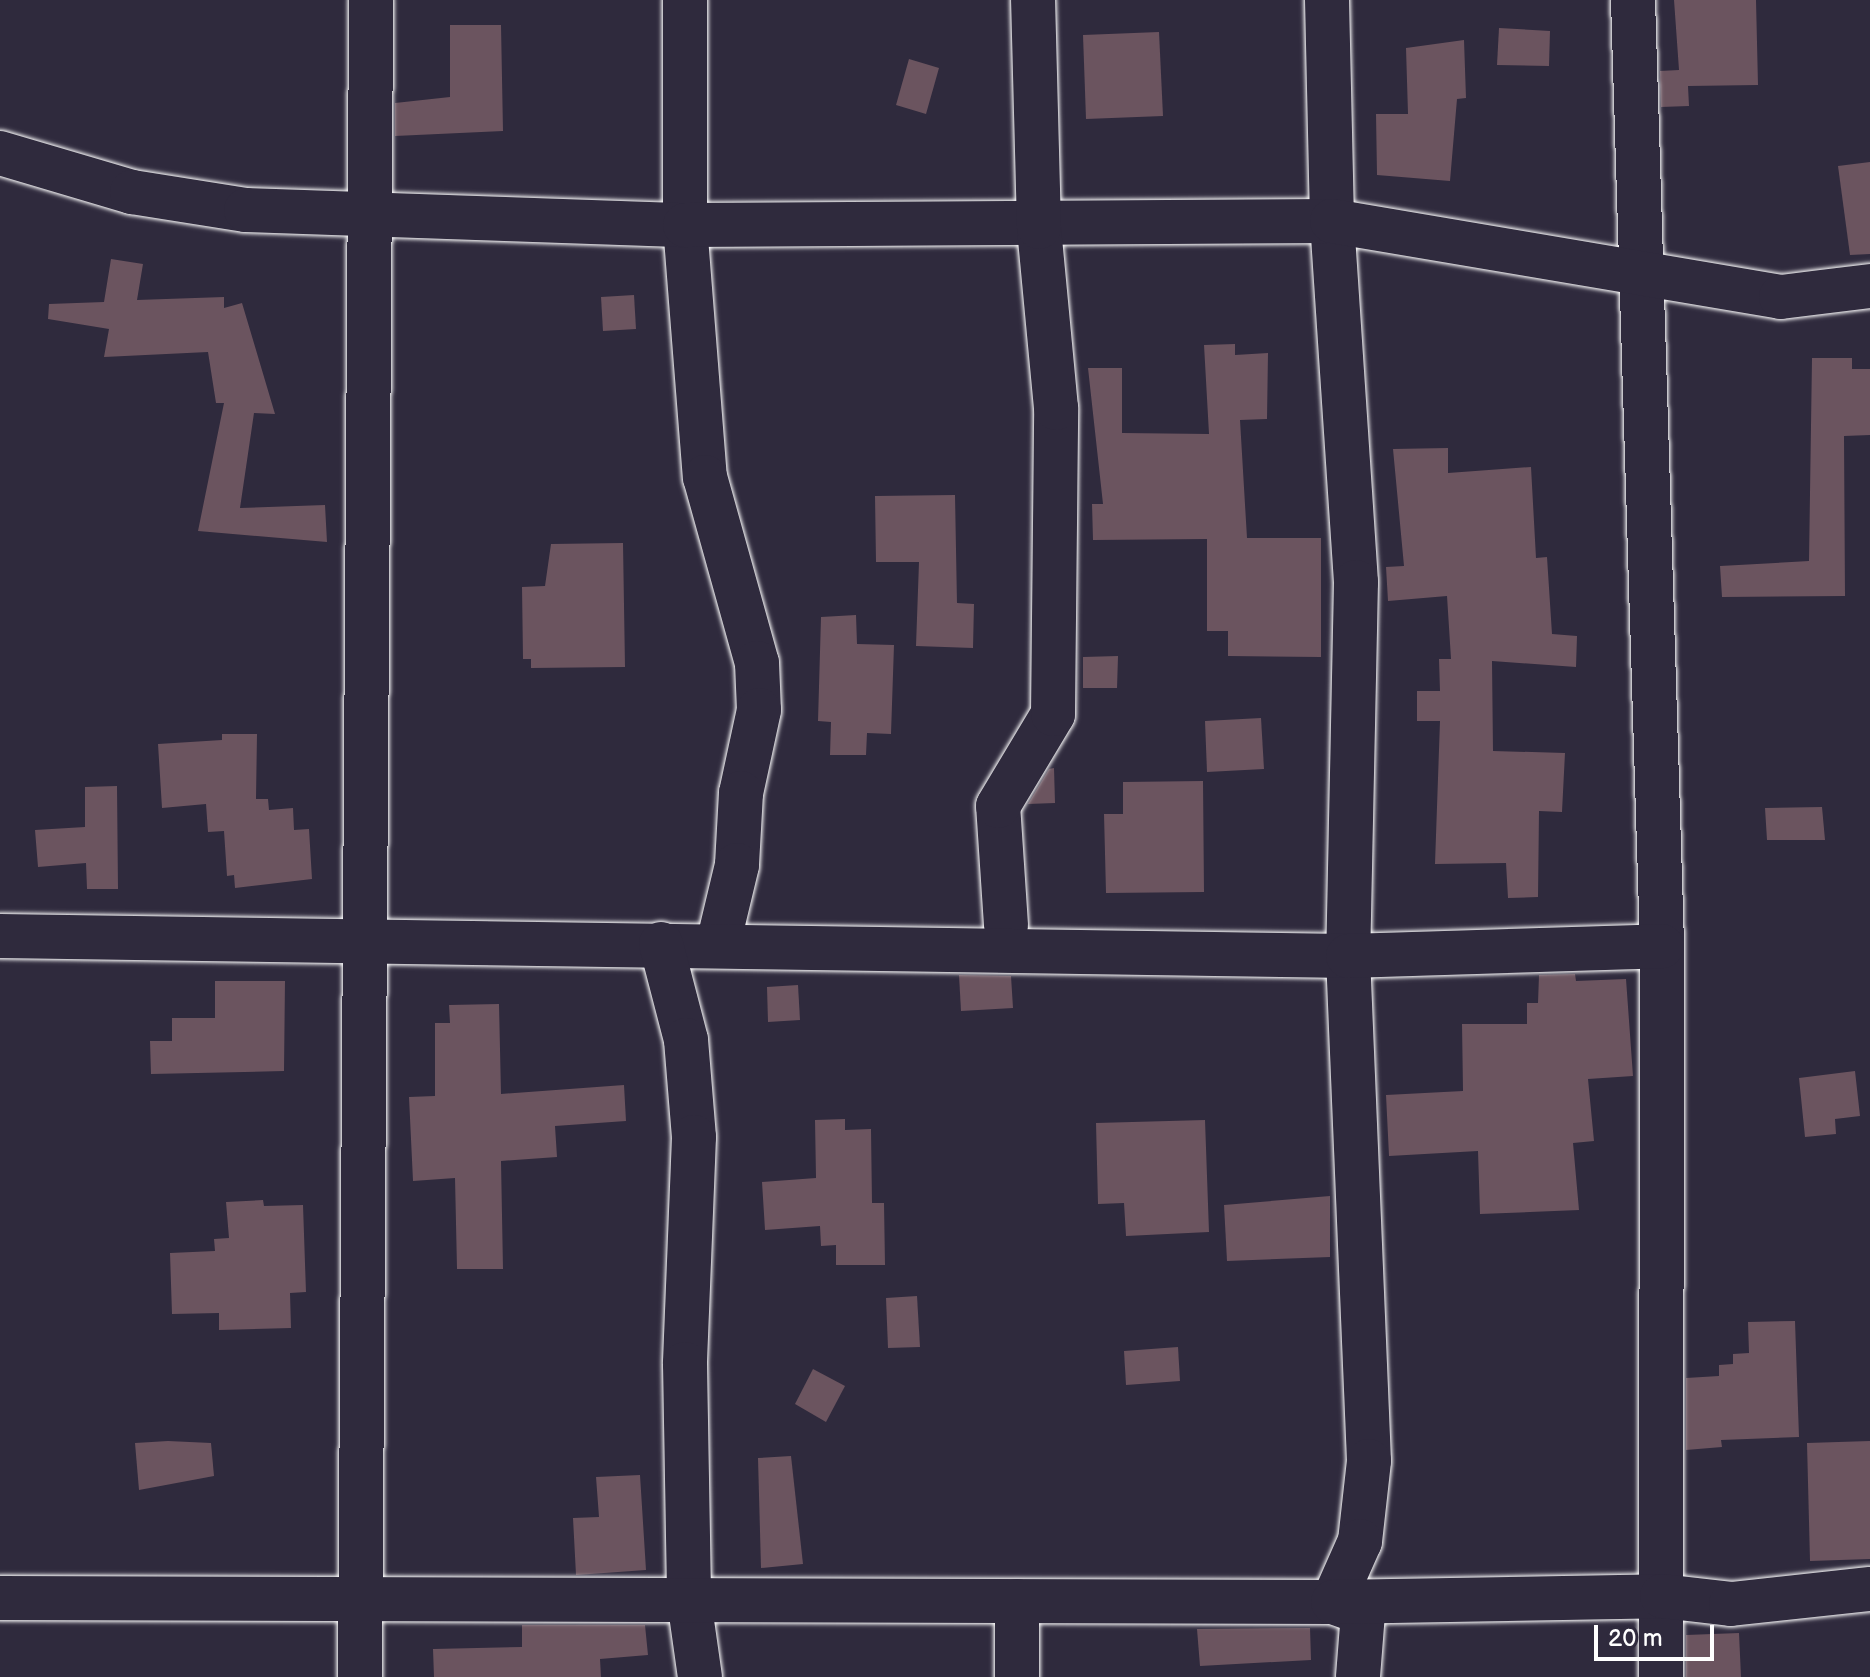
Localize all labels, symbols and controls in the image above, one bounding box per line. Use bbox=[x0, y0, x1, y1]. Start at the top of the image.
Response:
scale bar bbox=[1598, 1609, 1718, 1659]
text: 20 m bbox=[1608, 1624, 1663, 1653]

